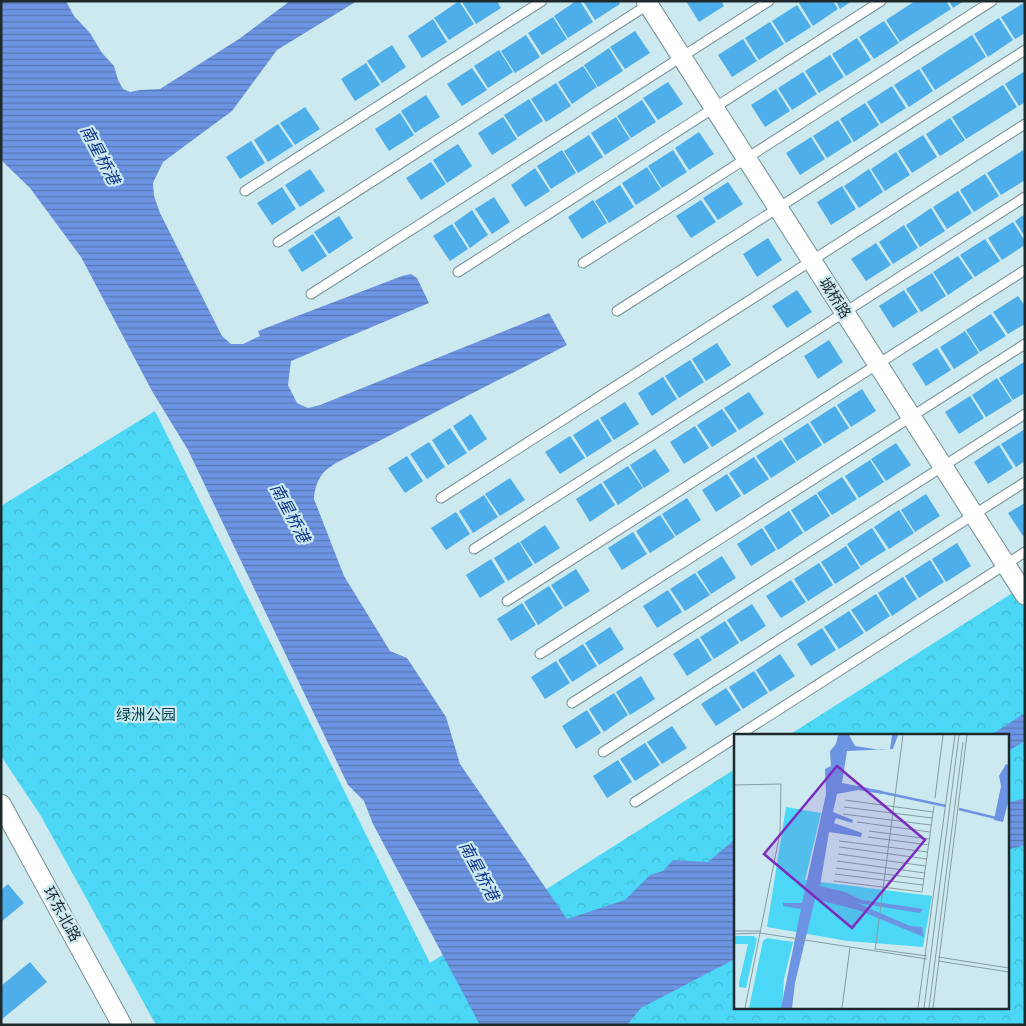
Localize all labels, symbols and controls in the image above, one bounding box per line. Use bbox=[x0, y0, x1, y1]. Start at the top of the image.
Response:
water label: 南星桥港 bbox=[77, 122, 124, 189]
street label: 城桥路 bbox=[815, 274, 855, 322]
water label: 南星桥港 bbox=[267, 480, 314, 547]
park label: 绿洲公园 bbox=[116, 706, 176, 724]
inset map bbox=[734, 734, 1008, 1008]
water label: 南星桥港 bbox=[456, 838, 503, 905]
street label: 环东北路 bbox=[40, 883, 84, 945]

